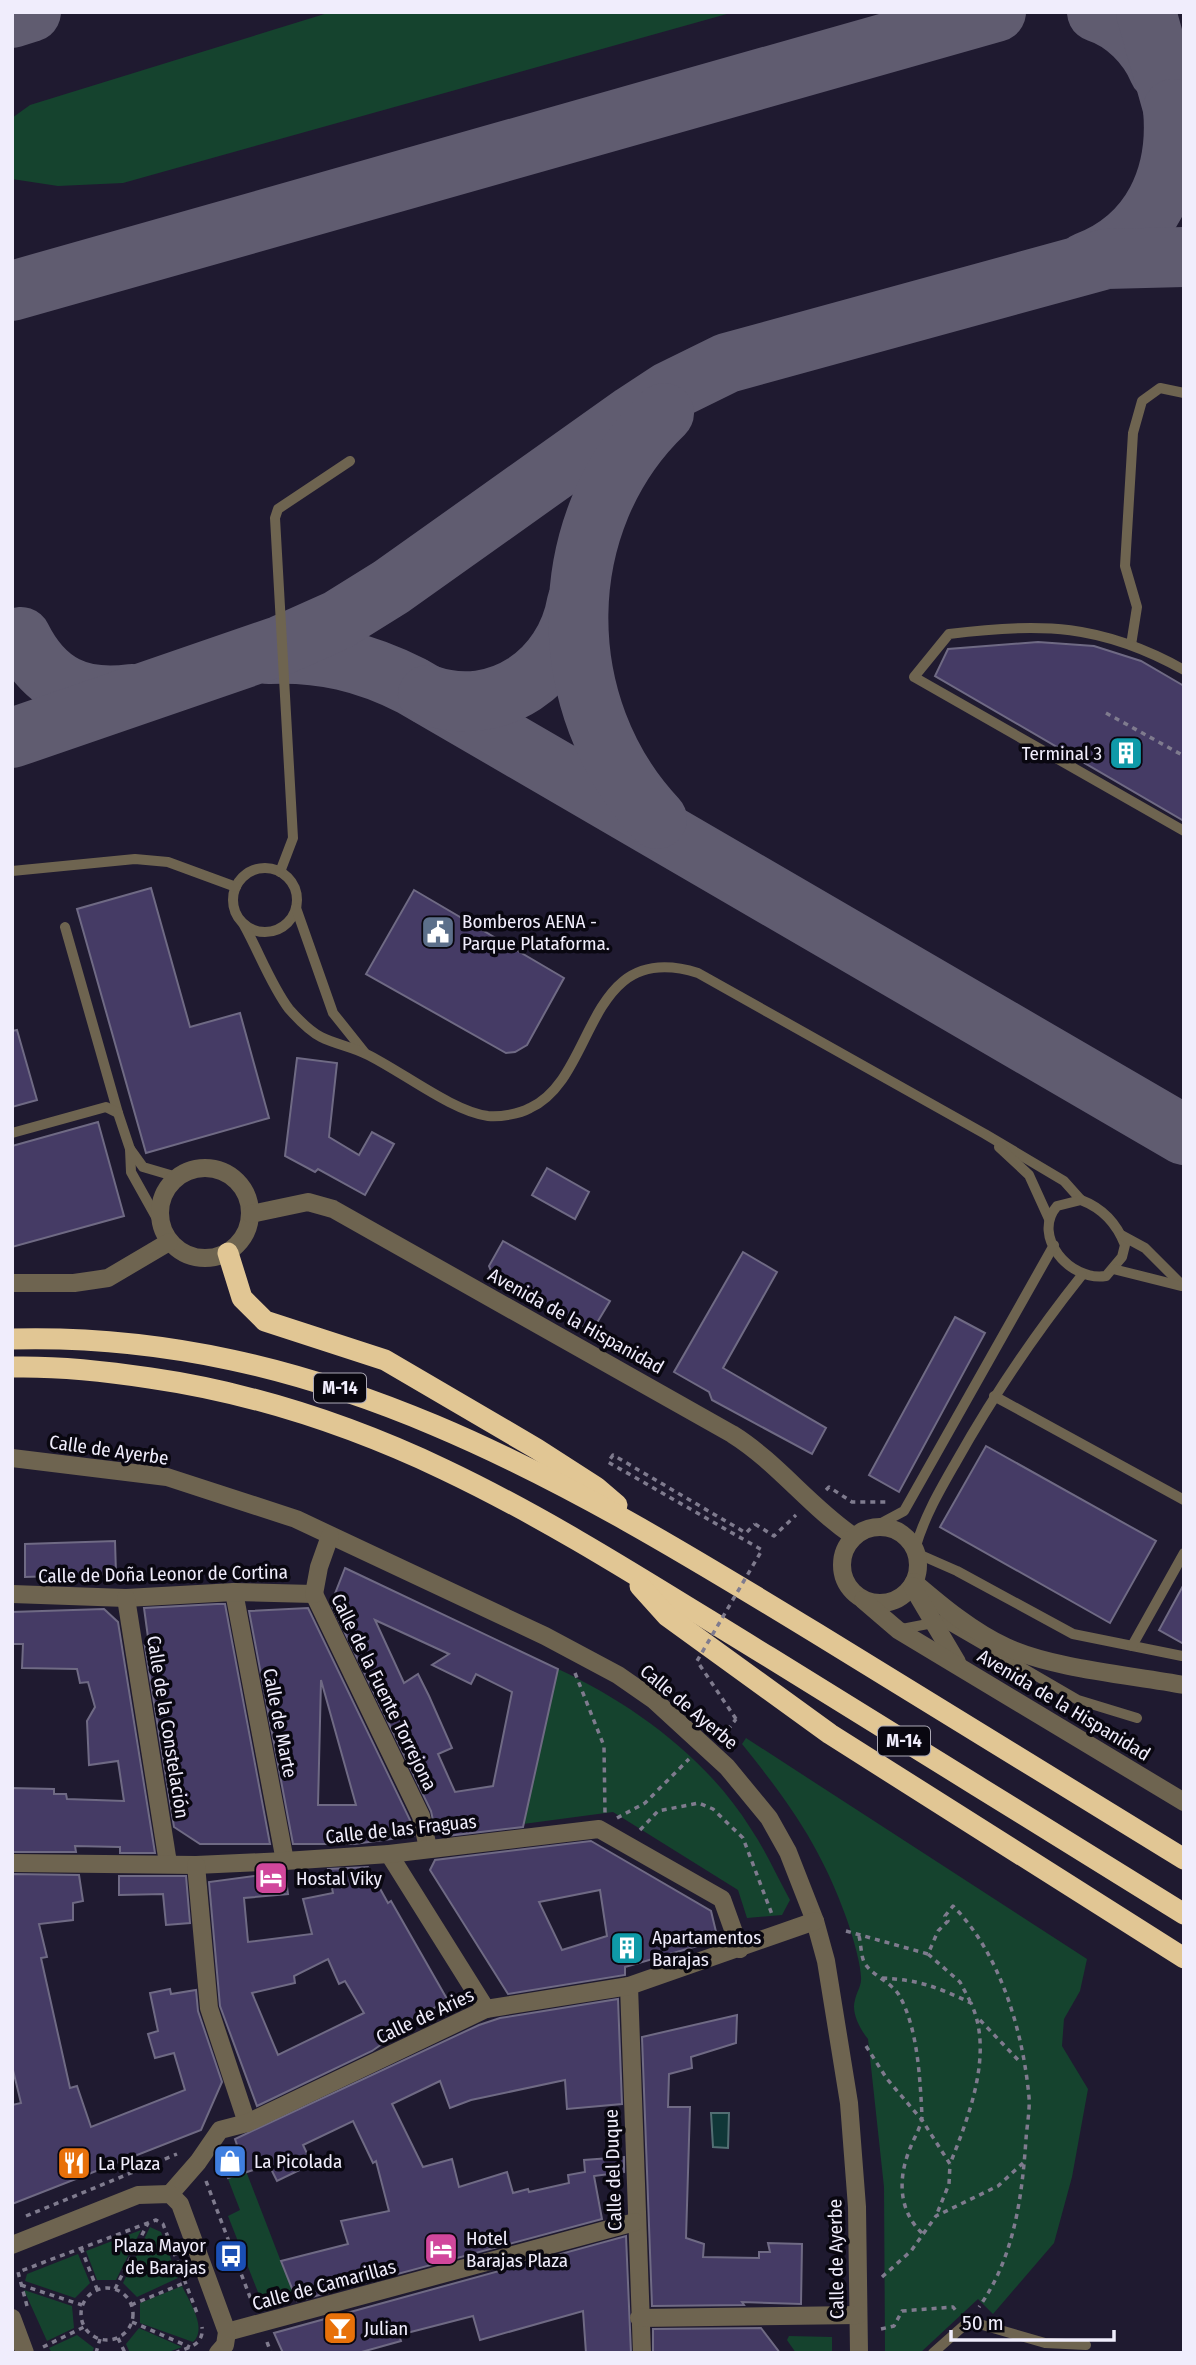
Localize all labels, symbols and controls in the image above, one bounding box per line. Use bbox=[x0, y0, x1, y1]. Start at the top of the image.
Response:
building icon: Terminal 3 bbox=[1107, 734, 1145, 772]
place label: Terminal 3 bbox=[1022, 742, 1102, 765]
place label: Bomberos AENA - Parque Plataforma. bbox=[462, 910, 610, 955]
public building icon: Bomberos AENA - Parque Plataforma. bbox=[419, 913, 457, 951]
street label: Avenida de la Hispanidad bbox=[484, 1263, 668, 1379]
road number: M-14 bbox=[314, 1373, 366, 1402]
street label: Calle de Ayerbe bbox=[48, 1430, 170, 1470]
street label: Calle de Doña Leonor de Cortina bbox=[38, 1560, 288, 1588]
street label: Calle de la Fuente Torrejona bbox=[326, 1590, 442, 1794]
street label: Calle de la Constelación bbox=[142, 1634, 194, 1820]
street label: Avenida de la Hispanidad bbox=[973, 1644, 1155, 1766]
street label: Calle de Ayerbe bbox=[636, 1660, 742, 1754]
street label: Calle de Marte bbox=[258, 1666, 302, 1780]
road number: M-14 bbox=[878, 1726, 930, 1756]
street label: Calle de las Fraguas bbox=[324, 1810, 478, 1848]
hotel icon: Hostal Viky bbox=[252, 1859, 290, 1897]
place label: Hostal Viky bbox=[296, 1867, 383, 1890]
place label: Apartamentos Barajas bbox=[652, 1926, 761, 1971]
building icon: Apartamentos Barajas bbox=[608, 1929, 646, 1967]
street label: Calle de Aries bbox=[372, 1983, 478, 2049]
street label: Calle del Duque bbox=[599, 2109, 627, 2231]
shop icon: La Picolada bbox=[211, 2142, 249, 2180]
restaurant icon: La Plaza bbox=[55, 2144, 93, 2182]
place label: La Picolada bbox=[254, 2150, 342, 2173]
place label: La Plaza bbox=[98, 2152, 161, 2175]
street label: Calle de Ayerbe bbox=[823, 2199, 849, 2319]
place label: Hotel Barajas Plaza bbox=[466, 2227, 568, 2272]
hotel icon: Hotel Barajas Plaza bbox=[422, 2230, 460, 2268]
place label: Plaza Mayor de Barajas bbox=[113, 2234, 206, 2279]
bus stop icon: Plaza Mayor de Barajas bbox=[212, 2237, 250, 2275]
street label: Calle de Camarillas bbox=[250, 2255, 398, 2315]
scale bar bbox=[951, 2298, 1114, 2342]
bar icon: Julian bbox=[321, 2309, 359, 2347]
text: 50 m bbox=[962, 2310, 1004, 2336]
place label: Julian bbox=[364, 2317, 408, 2340]

